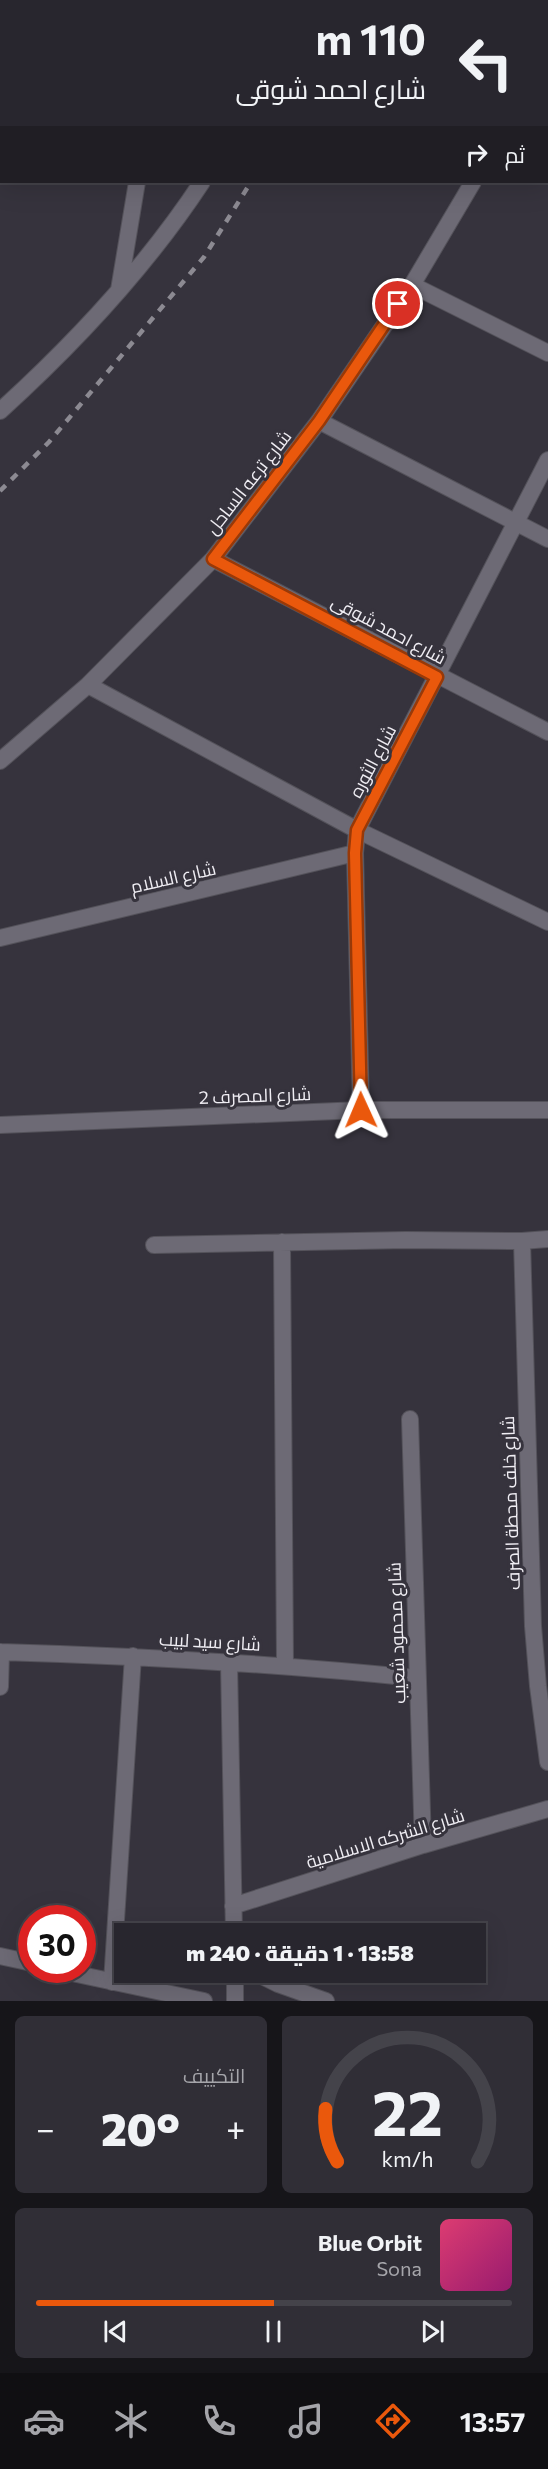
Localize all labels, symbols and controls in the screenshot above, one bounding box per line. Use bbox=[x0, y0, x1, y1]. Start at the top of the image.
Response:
text: 110 m bbox=[315, 12, 426, 64]
icon: left bbox=[447, 24, 525, 102]
text: شارع احمد شوقى bbox=[236, 72, 426, 105]
icon: right bbox=[460, 138, 493, 171]
text: ثم bbox=[505, 141, 525, 168]
pin bbox=[372, 278, 423, 329]
icon: arrive bbox=[381, 287, 414, 320]
street label: شارع ترعه الساحل bbox=[200, 426, 297, 540]
street label: شارع احمد شوقى bbox=[327, 589, 450, 670]
street label: شارع الثوره bbox=[344, 721, 402, 802]
street label: شارع السلام bbox=[128, 857, 218, 899]
position arrow bbox=[329, 1078, 393, 1142]
street label: شارع المصرف 2 bbox=[198, 1082, 312, 1110]
street label: شارع خلف محطة الصرف bbox=[496, 1415, 526, 1591]
street label: شارع محمود شعيب bbox=[383, 1562, 411, 1704]
street label: شارع سيد لبيب bbox=[158, 1627, 261, 1657]
street label: شارع الشركه الاسلامية bbox=[303, 1803, 467, 1874]
speed limit sign: 30 bbox=[18, 1905, 96, 1983]
text: 13:58 · 1 دقيقة · 240 m bbox=[186, 1939, 414, 1966]
text: التكييف bbox=[183, 2063, 246, 2087]
text: 22 bbox=[372, 2073, 443, 2149]
text: 20° bbox=[101, 2100, 180, 2155]
text: − bbox=[36, 2107, 55, 2148]
text: + bbox=[226, 2107, 246, 2148]
text: km/h bbox=[381, 2145, 433, 2171]
text: Blue Orbit bbox=[318, 2229, 422, 2256]
text: Sona bbox=[376, 2256, 422, 2280]
icon: previous bbox=[99, 2315, 132, 2348]
icon: pause bbox=[257, 2315, 290, 2348]
icon: next bbox=[416, 2315, 449, 2348]
icon: car bbox=[23, 2400, 65, 2442]
icon: climate bbox=[110, 2400, 152, 2442]
icon: phone bbox=[198, 2400, 240, 2442]
icon: music bbox=[285, 2400, 327, 2442]
icon: directions bbox=[372, 2400, 414, 2442]
text: 13:57 bbox=[460, 2405, 525, 2438]

